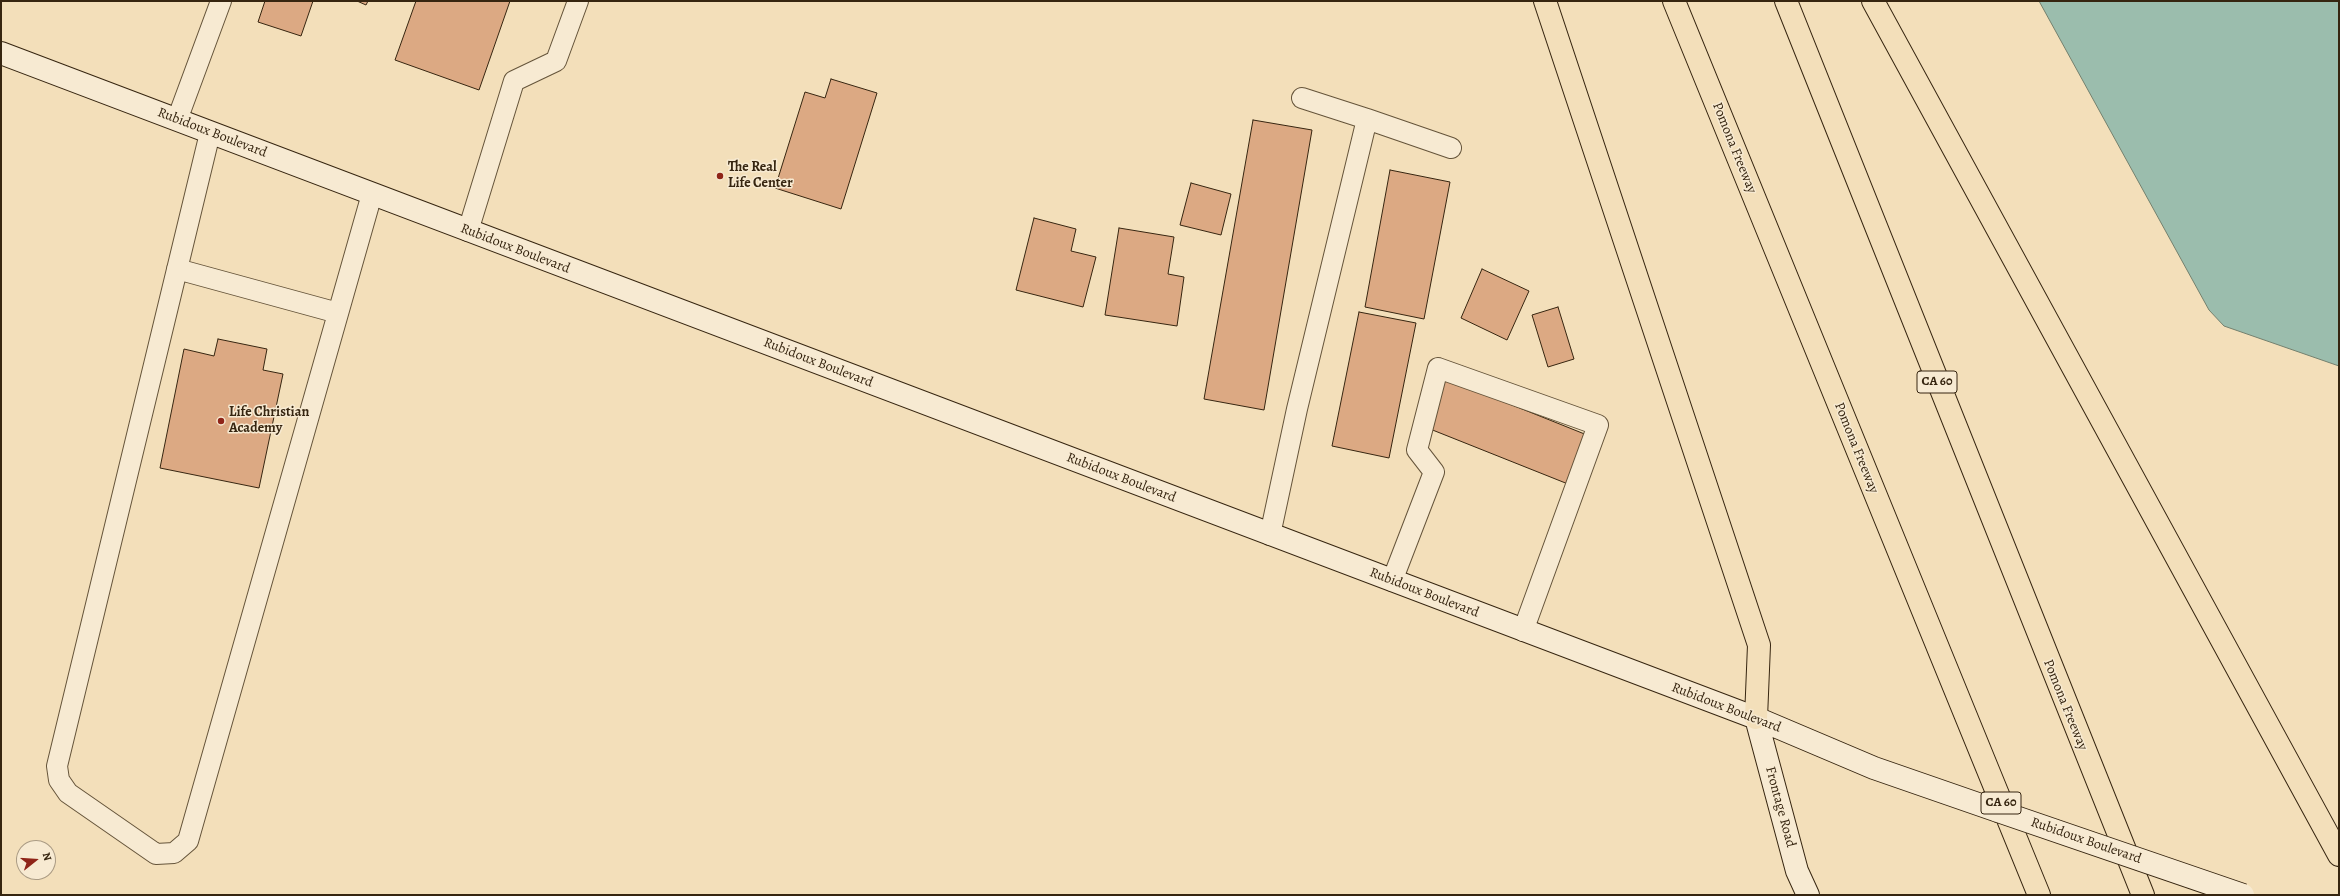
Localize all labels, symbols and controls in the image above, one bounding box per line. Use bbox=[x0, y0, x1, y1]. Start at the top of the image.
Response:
street label: Pomona Freeway bbox=[1708, 100, 1760, 196]
street label: Rubidoux Boulevard bbox=[155, 104, 269, 162]
place label: The Real Life Center bbox=[728, 160, 793, 192]
marker: The Real Life Center bbox=[715, 171, 725, 181]
street label: Rubidoux Boulevard bbox=[458, 220, 572, 278]
street label: Rubidoux Boulevard bbox=[761, 334, 875, 392]
road number: CA 60 bbox=[1917, 371, 1957, 393]
street label: Pomona Freeway bbox=[1830, 400, 1882, 496]
place label: Life Christian Academy bbox=[229, 405, 309, 438]
marker: Life Christian Academy bbox=[216, 416, 226, 426]
street label: Rubidoux Boulevard bbox=[1064, 449, 1178, 507]
street label: Rubidoux Boulevard bbox=[1367, 564, 1481, 622]
street label: Pomona Freeway bbox=[2039, 657, 2091, 753]
street label: Rubidoux Boulevard bbox=[1669, 679, 1783, 737]
street label: Frontage Road bbox=[1761, 765, 1799, 849]
road number: CA 60 bbox=[1981, 792, 2021, 814]
street label: Rubidoux Boulevard bbox=[2028, 814, 2144, 868]
north arrow bbox=[16, 840, 56, 880]
text: N bbox=[39, 851, 55, 863]

